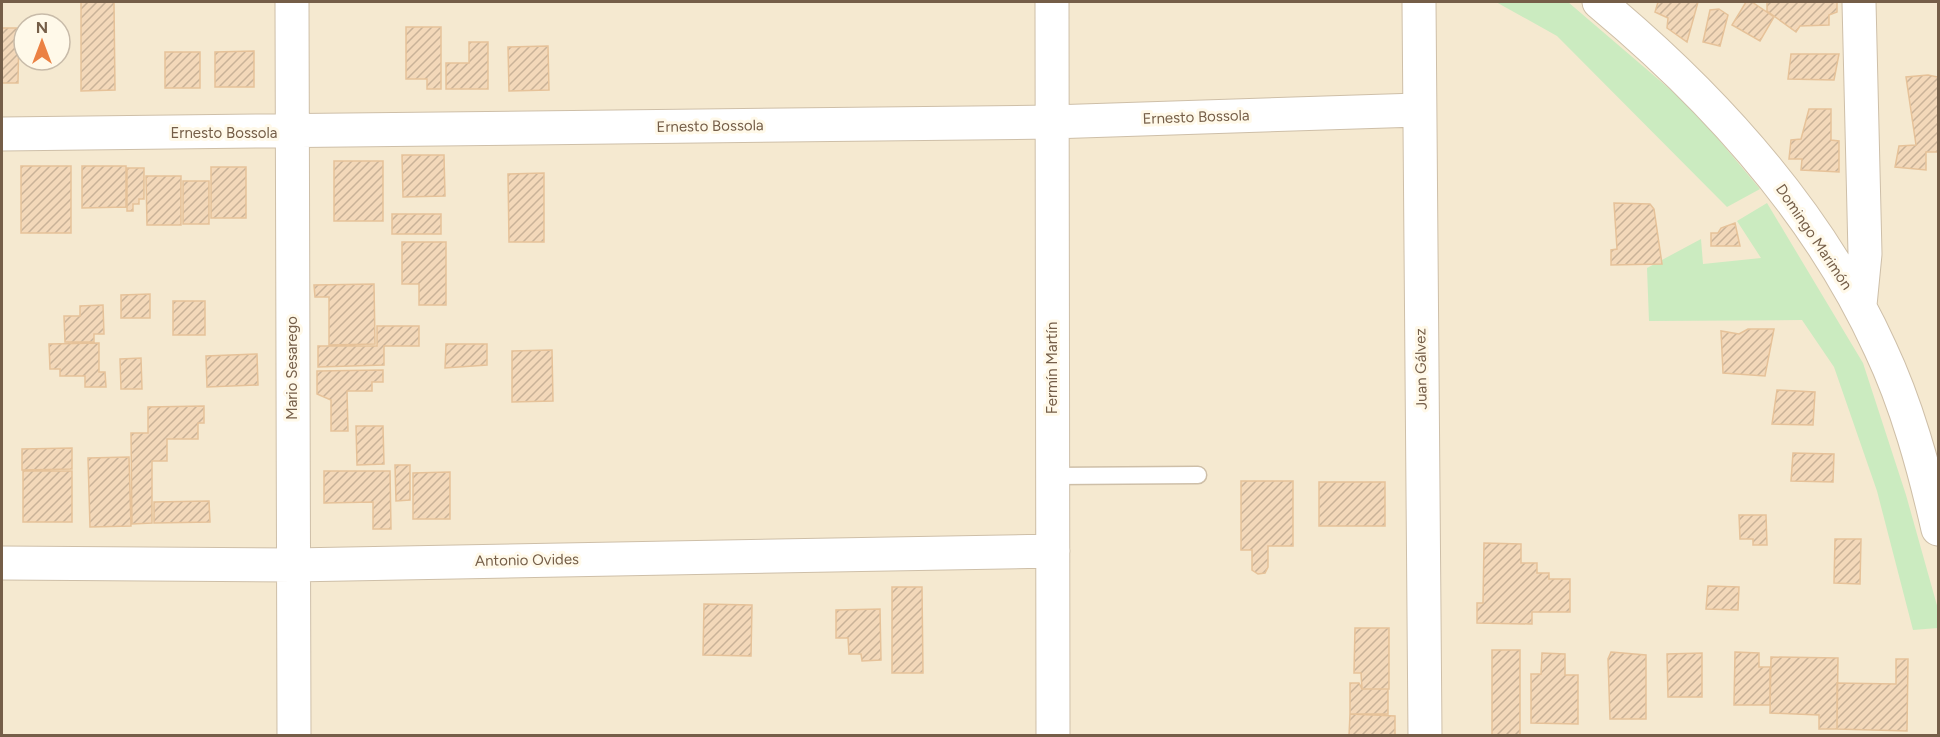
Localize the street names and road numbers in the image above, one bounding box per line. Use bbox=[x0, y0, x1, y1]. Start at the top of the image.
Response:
street label: Ernesto Bossola bbox=[1142, 106, 1250, 128]
street label: Ernesto Bossola bbox=[656, 116, 764, 136]
street label: Ernesto Bossola bbox=[170, 124, 278, 142]
street label: Domingo Marimón bbox=[1772, 181, 1856, 293]
street label: Mario Sesarego bbox=[283, 316, 301, 420]
street label: Fermín Martín bbox=[1043, 322, 1061, 414]
street label: Juan Gálvez bbox=[1411, 328, 1431, 410]
street label: Antonio Ovides bbox=[475, 550, 579, 570]

